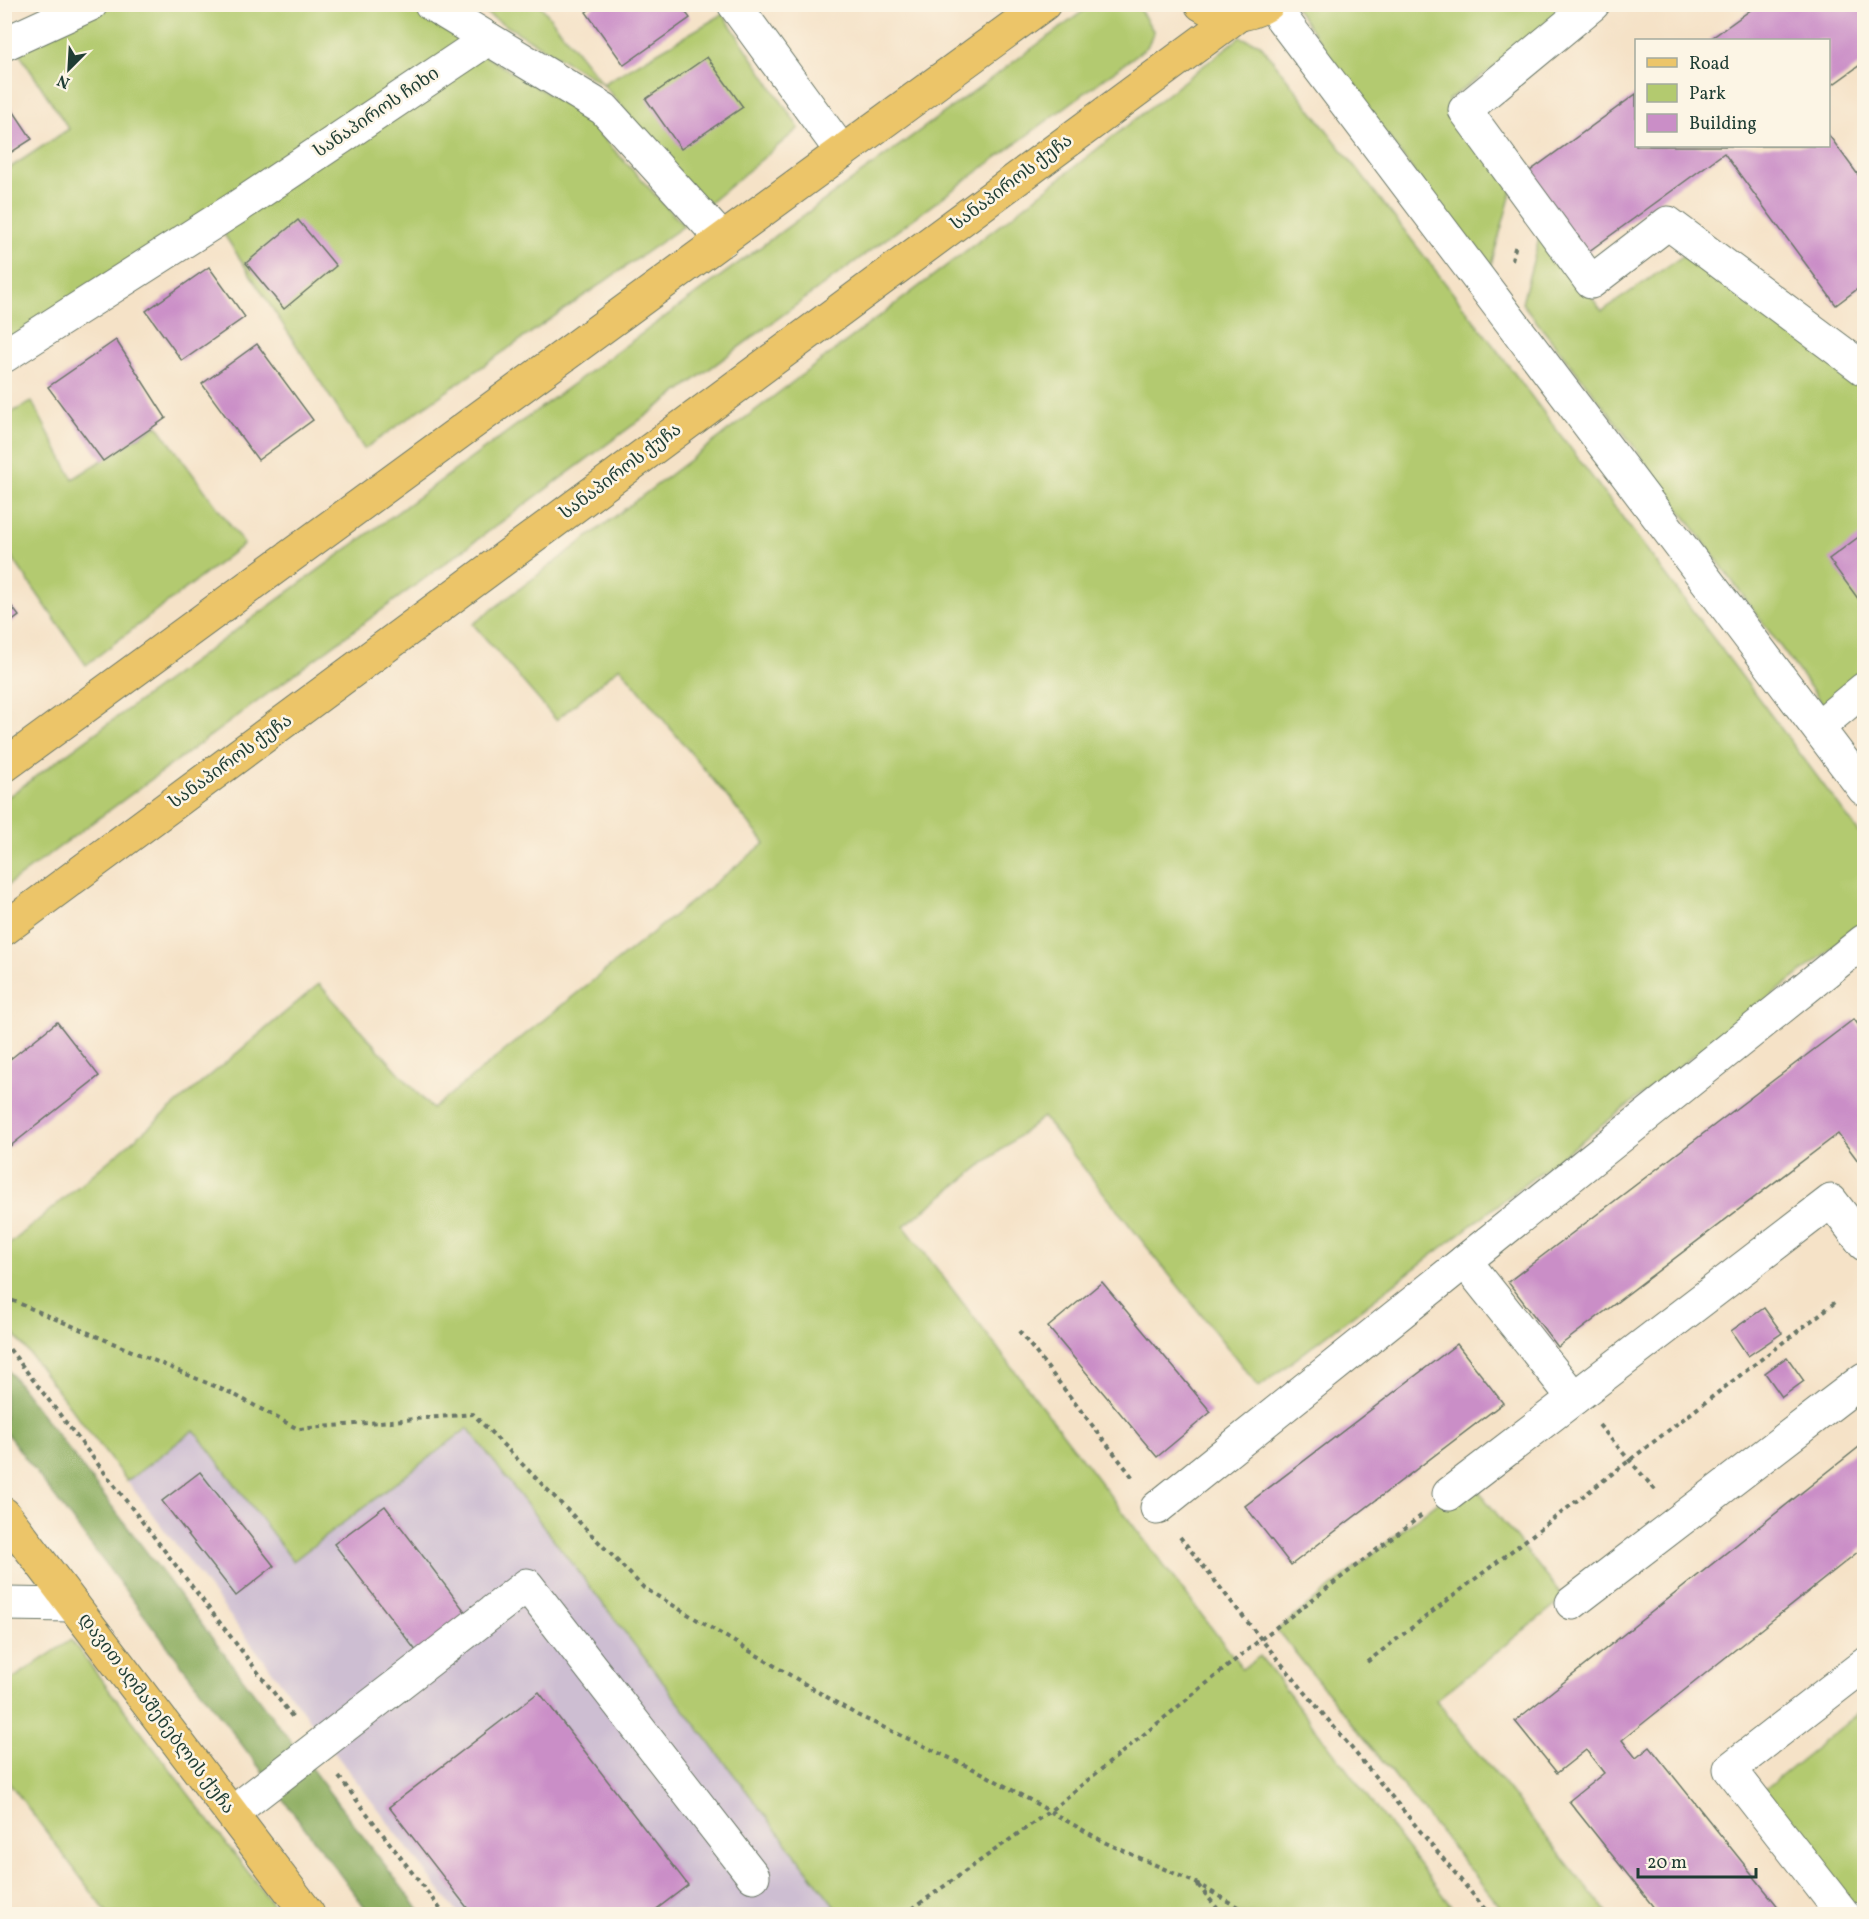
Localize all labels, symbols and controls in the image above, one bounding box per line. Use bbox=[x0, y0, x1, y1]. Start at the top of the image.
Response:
north arrow bbox=[39, 39, 99, 99]
legend bbox=[1635, 39, 1830, 147]
text: Road bbox=[1689, 52, 1730, 77]
street label: სანაპიროს ჩიხი bbox=[309, 62, 445, 164]
text: N bbox=[54, 68, 73, 93]
text: Park bbox=[1689, 82, 1726, 107]
text: Building bbox=[1689, 112, 1757, 137]
street label: სანაპიროს ქუჩა bbox=[946, 129, 1078, 237]
street label: სანაპიროს ქუჩა bbox=[555, 418, 687, 526]
street label: სანაპიროს ქუჩა bbox=[164, 709, 298, 815]
street label: დავით აღმაშენებლის ქუჩა bbox=[72, 1608, 240, 1820]
scale bar bbox=[1638, 1841, 1756, 1879]
text: 20 m bbox=[1647, 1851, 1687, 1876]

